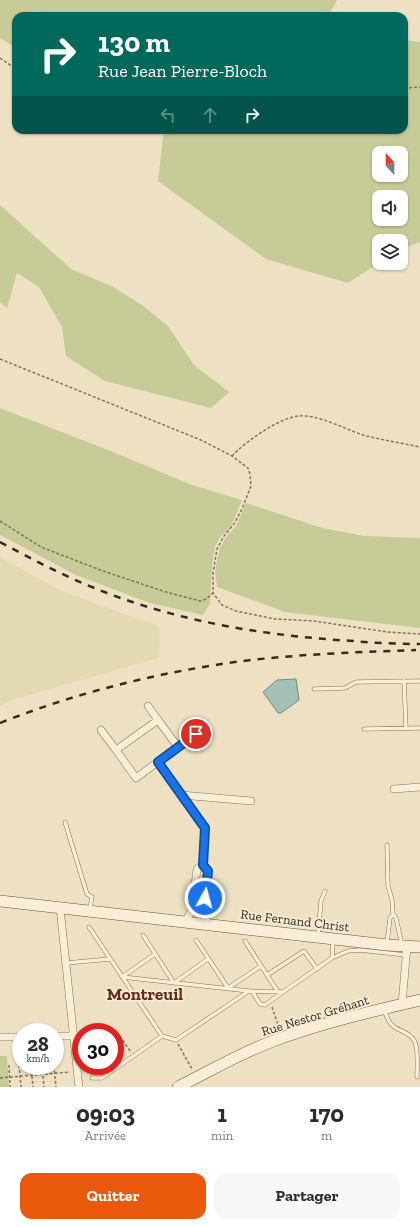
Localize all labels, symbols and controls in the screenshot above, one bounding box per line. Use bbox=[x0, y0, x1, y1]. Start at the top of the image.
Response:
text: 130 m bbox=[98, 26, 170, 59]
icon: right bbox=[32, 28, 84, 80]
text: Rue Jean Pierre-Bloch bbox=[98, 60, 267, 82]
icon: left bbox=[157, 104, 179, 126]
icon: ahead bbox=[199, 104, 221, 126]
icon: right bbox=[241, 104, 263, 126]
north arrow bbox=[372, 146, 408, 182]
map controls bbox=[372, 146, 408, 270]
button: sound bbox=[372, 190, 408, 226]
button: layers bbox=[372, 234, 408, 270]
pin bbox=[179, 717, 213, 751]
icon: arrive bbox=[185, 723, 207, 745]
position arrow bbox=[184, 877, 226, 919]
street label: Rue Fernand Christ bbox=[240, 906, 350, 935]
district label: Montreuil bbox=[107, 984, 183, 1004]
street label: Rue Nestor Gréhant bbox=[260, 992, 371, 1039]
speed limit sign: 30 bbox=[72, 1023, 124, 1075]
text: 28 bbox=[27, 1032, 49, 1056]
text: km/h bbox=[27, 1053, 49, 1065]
text: 09:03 bbox=[76, 1099, 135, 1128]
text: 1 bbox=[217, 1099, 227, 1128]
text: 170 bbox=[309, 1099, 344, 1128]
text: Arrivée bbox=[85, 1128, 126, 1143]
text: min bbox=[211, 1128, 233, 1143]
text: m bbox=[321, 1128, 332, 1143]
button: Quitter bbox=[20, 1173, 206, 1219]
button: Partager bbox=[214, 1173, 400, 1219]

